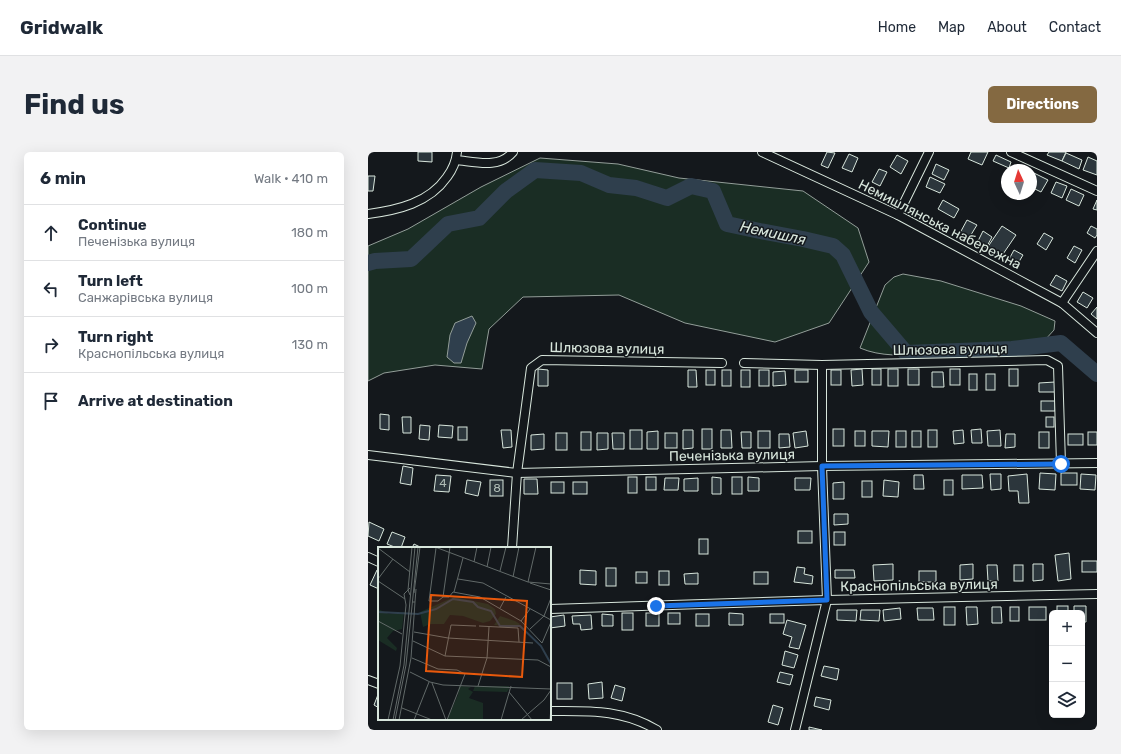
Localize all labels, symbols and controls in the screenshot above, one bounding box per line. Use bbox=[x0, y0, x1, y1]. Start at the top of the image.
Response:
text: Gridwalk bbox=[20, 16, 103, 39]
text: Home bbox=[878, 19, 916, 36]
text: Map bbox=[938, 19, 965, 36]
text: About bbox=[987, 19, 1027, 36]
text: Contact bbox=[1049, 19, 1101, 36]
button: Directions bbox=[988, 86, 1097, 123]
text: Find us bbox=[24, 88, 124, 121]
north arrow bbox=[1001, 164, 1037, 200]
text: 6 min bbox=[40, 168, 86, 188]
text: Walk · 410 m bbox=[254, 171, 328, 186]
street label: Немишлянська набережна bbox=[856, 176, 1024, 273]
text: Continue bbox=[78, 216, 147, 234]
water label: Немишля bbox=[738, 217, 808, 249]
icon: ahead bbox=[40, 222, 62, 244]
text: 180 m bbox=[291, 225, 328, 240]
text: Печенізька вулиця bbox=[78, 234, 195, 249]
text: Turn left bbox=[78, 272, 143, 290]
icon: left bbox=[40, 278, 62, 300]
text: 100 m bbox=[291, 281, 328, 296]
text: Санжарівська вулиця bbox=[78, 290, 213, 305]
text: Turn right bbox=[78, 328, 153, 346]
icon: right bbox=[40, 334, 62, 356]
text: 130 m bbox=[292, 337, 328, 352]
street label: Шлюзова вулиця bbox=[549, 339, 665, 358]
street label: Шлюзова вулиця bbox=[892, 340, 1008, 359]
text: Краснопільська вулиця bbox=[78, 346, 224, 361]
icon: arrive bbox=[40, 390, 62, 412]
text: Arrive at destination bbox=[78, 392, 233, 410]
street label: Печенізька вулиця bbox=[669, 446, 795, 465]
route start bbox=[1052, 455, 1070, 473]
house number: 4 bbox=[439, 476, 447, 490]
house number: 8 bbox=[493, 481, 501, 495]
inset map bbox=[378, 547, 551, 720]
street label: Краснопільська вулиця bbox=[840, 576, 998, 595]
route end bbox=[647, 597, 665, 615]
map controls bbox=[1049, 610, 1085, 718]
button: + bbox=[1049, 610, 1085, 646]
button: − bbox=[1049, 646, 1085, 682]
button: layers bbox=[1049, 682, 1085, 718]

